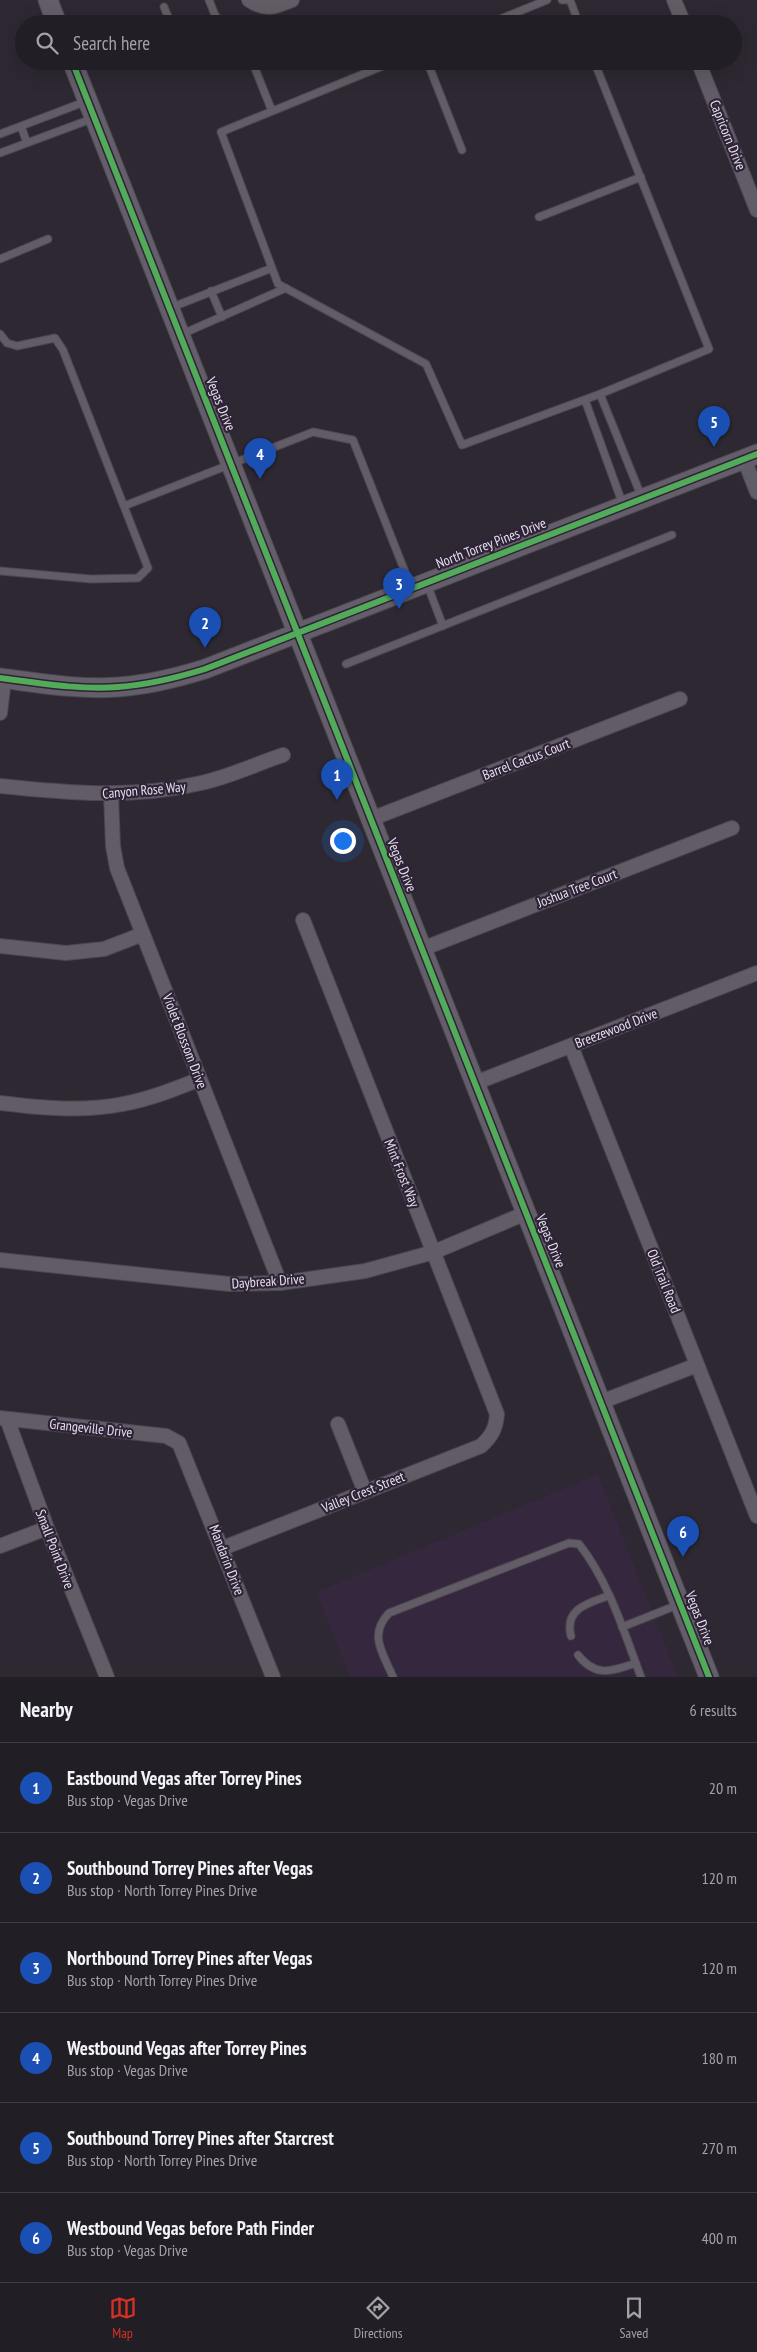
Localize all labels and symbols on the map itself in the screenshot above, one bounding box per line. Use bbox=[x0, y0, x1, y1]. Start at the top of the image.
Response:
street label: Capricorn Drive bbox=[706, 97, 750, 173]
street label: Vegas Drive bbox=[202, 374, 240, 434]
pin: 5 bbox=[698, 406, 730, 447]
pin: 4 bbox=[244, 438, 276, 479]
street label: North Torrey Pines Drive bbox=[433, 514, 549, 572]
pin: 3 bbox=[383, 568, 415, 609]
pin: 2 bbox=[189, 607, 221, 648]
street label: Barrel Cactus Court bbox=[480, 734, 573, 784]
pin: 1 bbox=[321, 759, 353, 800]
street label: Canyon Rose Way bbox=[102, 777, 187, 803]
your location bbox=[330, 828, 356, 854]
street label: Vegas Drive bbox=[383, 835, 421, 895]
street label: Joshua Tree Court bbox=[534, 864, 620, 912]
street label: Violet Blossom Drive bbox=[158, 990, 211, 1091]
street label: Breezewood Drive bbox=[572, 1004, 660, 1052]
street label: Mint Frost Way bbox=[380, 1136, 424, 1210]
street label: Vegas Drive bbox=[532, 1211, 570, 1271]
street label: Old Trail Road bbox=[643, 1246, 685, 1316]
street label: Daybreak Drive bbox=[231, 1269, 305, 1293]
street label: Grangeville Drive bbox=[49, 1415, 134, 1441]
street label: Valley Crest Street bbox=[318, 1467, 407, 1517]
street label: Small Point Drive bbox=[32, 1507, 78, 1591]
pin: 6 bbox=[667, 1516, 699, 1557]
street label: Mandarin Drive bbox=[205, 1522, 249, 1598]
street label: Vegas Drive bbox=[681, 1588, 719, 1648]

